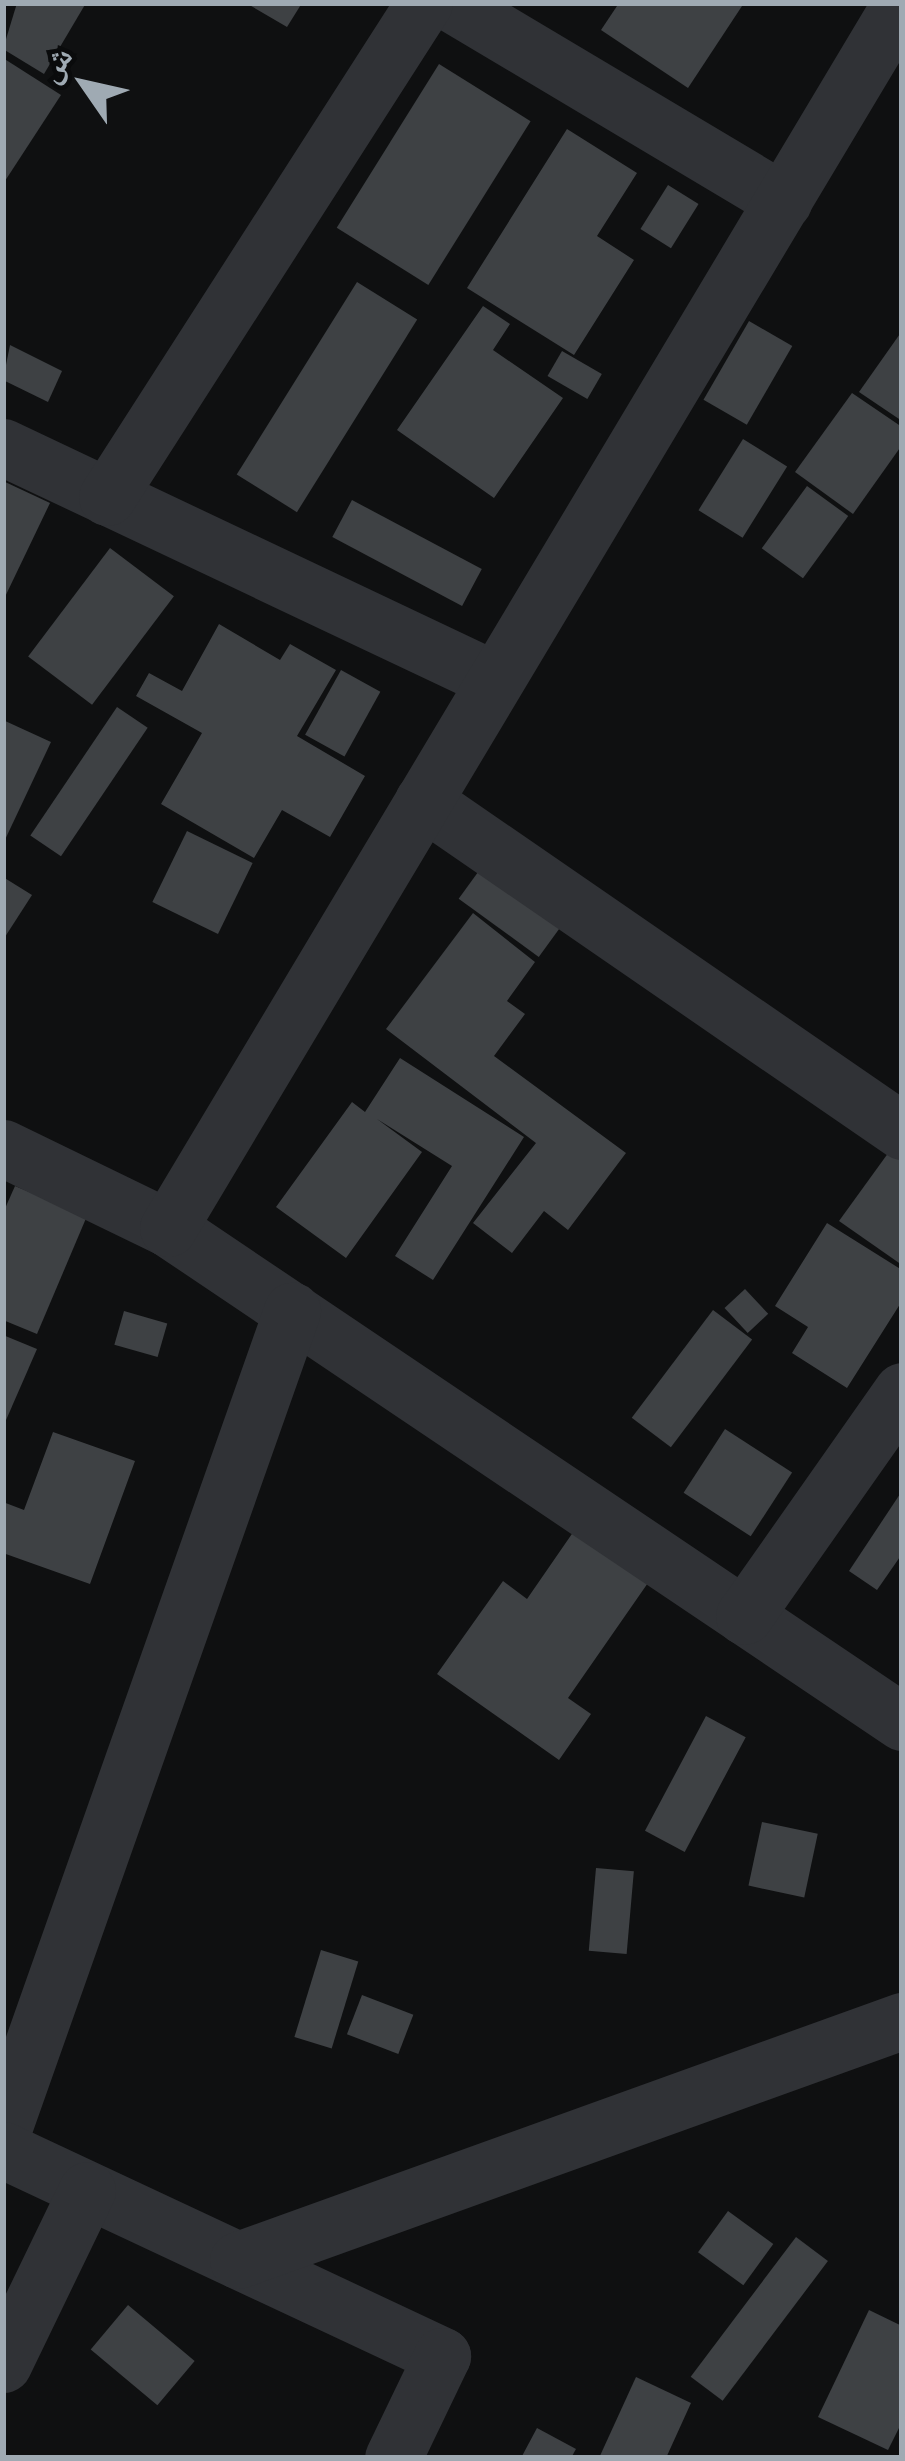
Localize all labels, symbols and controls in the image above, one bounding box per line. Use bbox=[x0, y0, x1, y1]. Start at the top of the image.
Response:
north arrow bbox=[24, 24, 144, 144]
text: ش bbox=[26, 37, 81, 90]

